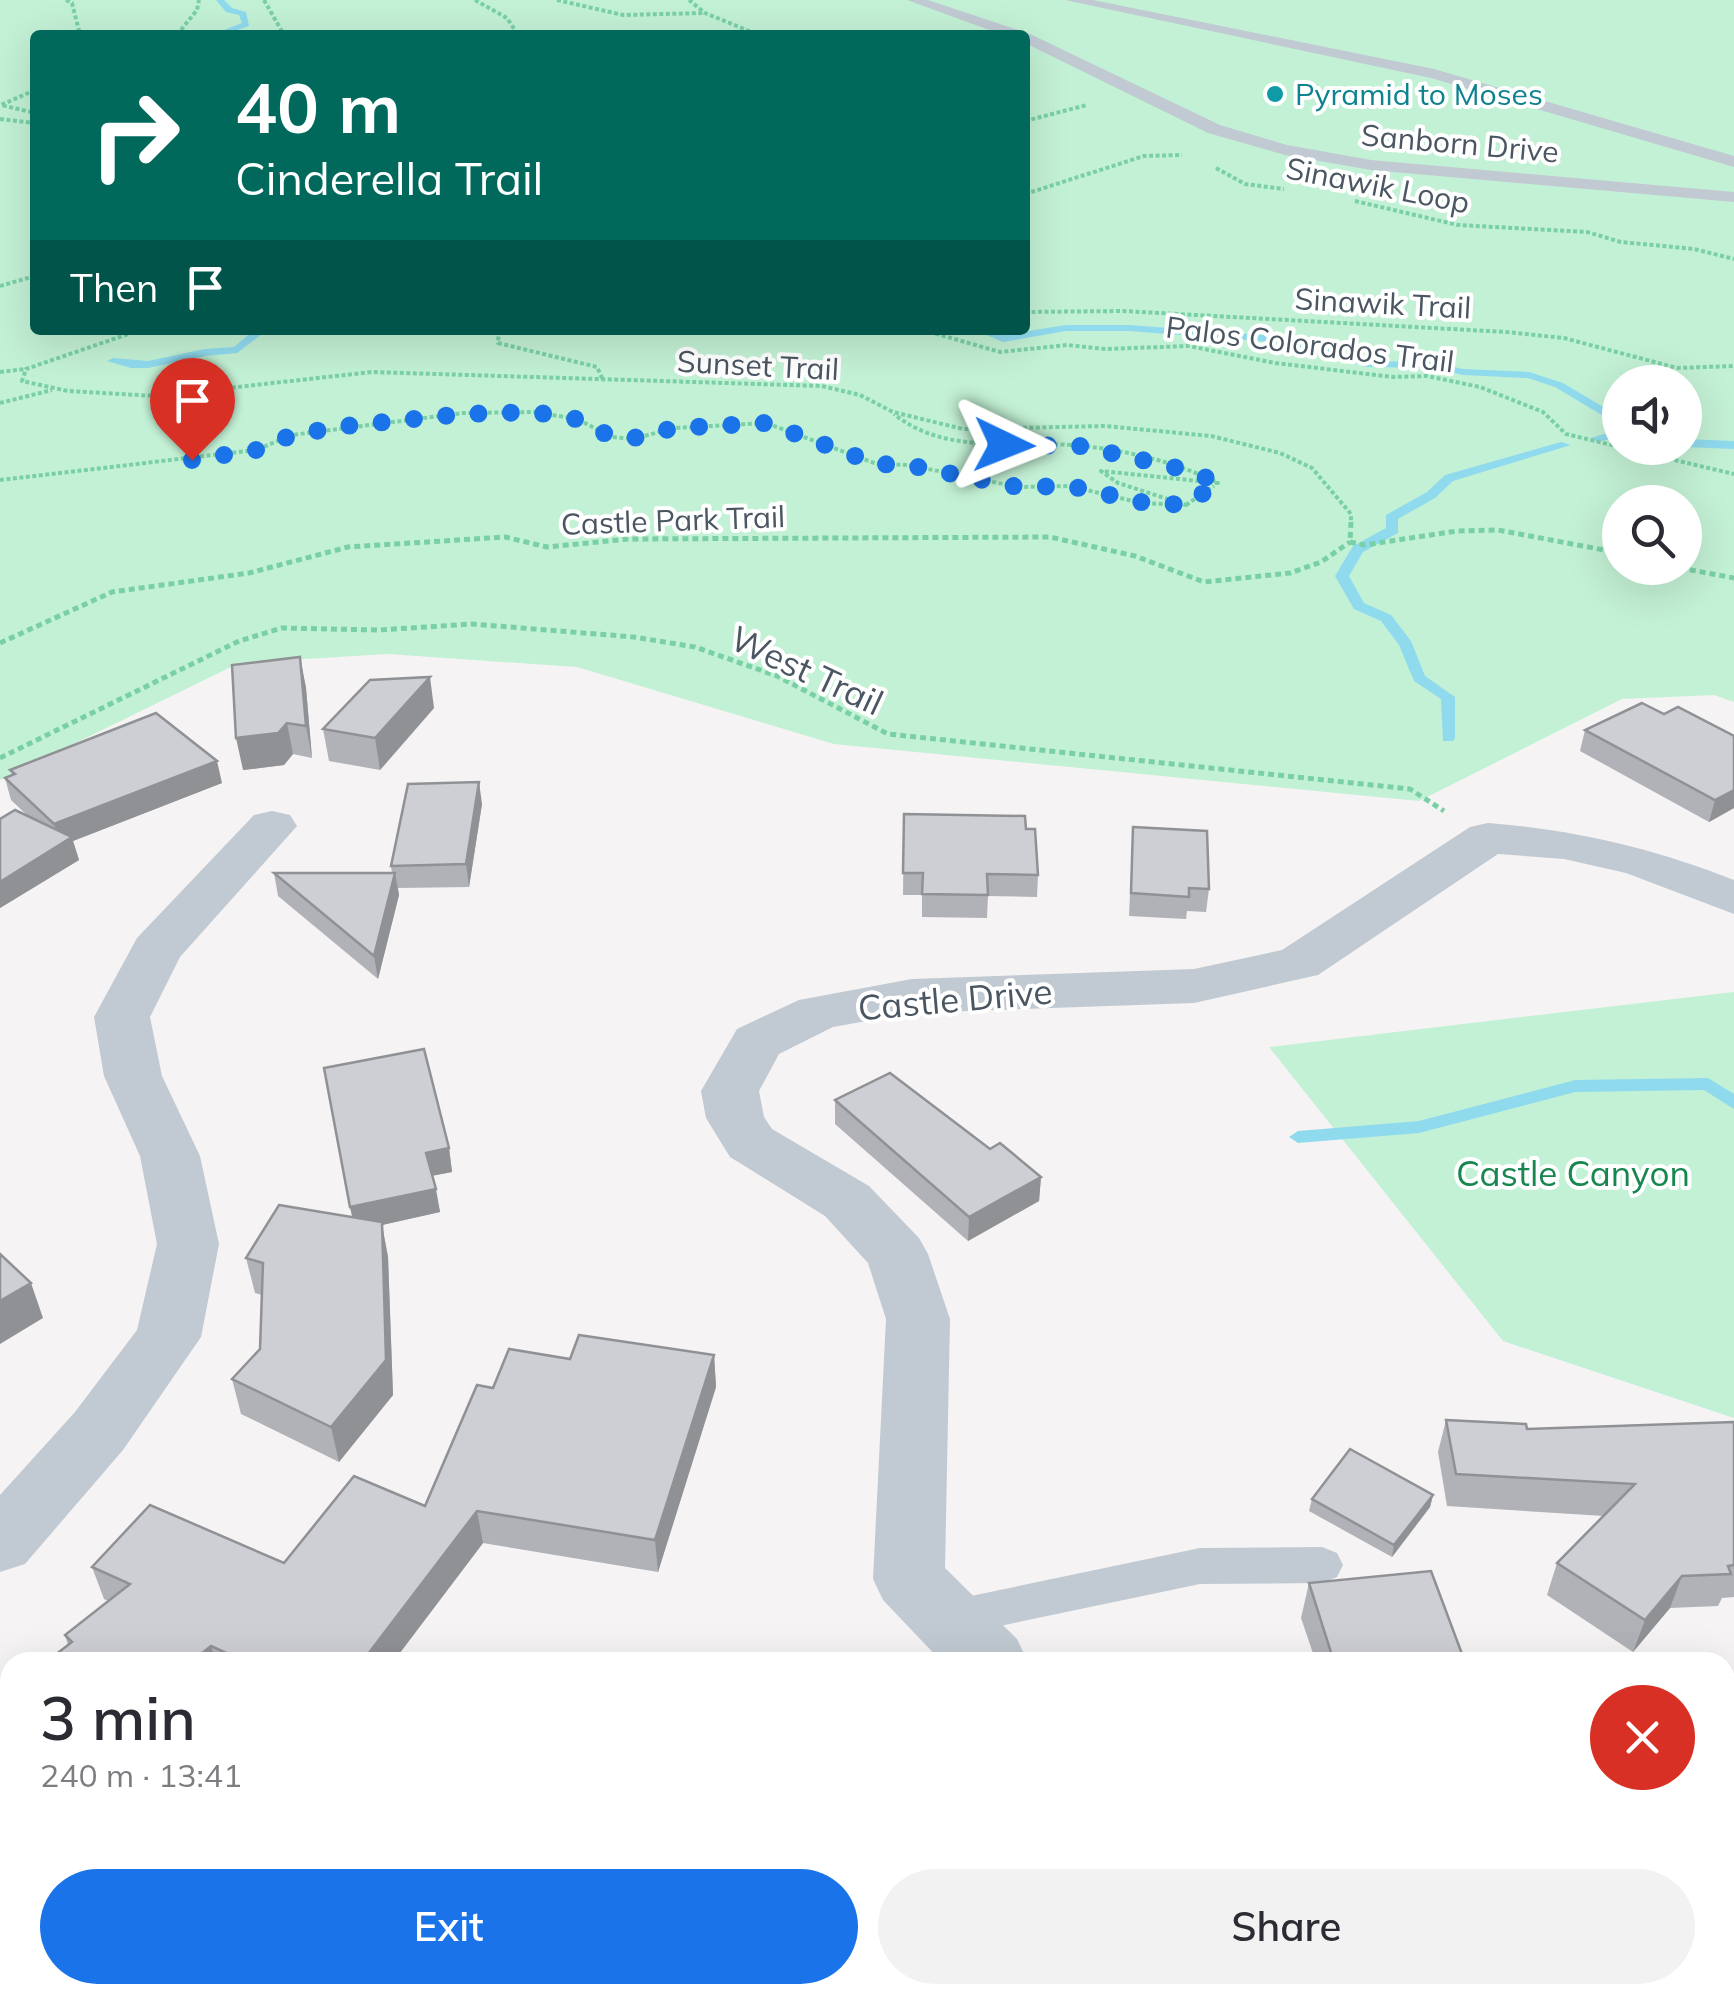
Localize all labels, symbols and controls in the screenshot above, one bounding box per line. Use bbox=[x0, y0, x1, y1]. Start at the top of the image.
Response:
text: 40 m bbox=[235, 63, 401, 151]
icon: right bbox=[70, 70, 200, 200]
place label: Pyramid to Moses bbox=[1295, 75, 1543, 113]
marker: Pyramid to Moses bbox=[1264, 83, 1286, 105]
street label: Sanborn Drive bbox=[1360, 115, 1560, 171]
street label: Sinawik Loop bbox=[1283, 149, 1473, 221]
text: Cinderella Trail bbox=[235, 150, 543, 206]
icon: arrive bbox=[178, 260, 233, 315]
text: Then bbox=[70, 264, 158, 312]
street label: Sinawik Trail bbox=[1294, 279, 1472, 327]
street label: Palos Colorados Trail bbox=[1164, 307, 1456, 381]
street label: Sunset Trail bbox=[676, 342, 840, 388]
pin bbox=[150, 358, 235, 461]
map controls bbox=[1602, 365, 1702, 585]
button: sound bbox=[1602, 365, 1702, 465]
icon: arrive bbox=[165, 373, 220, 428]
position arrow bbox=[952, 393, 1056, 497]
button: search bbox=[1602, 485, 1702, 585]
street label: Castle Park Trail bbox=[560, 497, 786, 543]
street label: West Trail bbox=[724, 616, 890, 724]
street label: Castle Drive bbox=[856, 969, 1054, 1029]
park label: Castle Canyon bbox=[1456, 1151, 1690, 1195]
text: 3 min bbox=[40, 1680, 196, 1755]
button: close bbox=[1590, 1685, 1695, 1790]
text: 240 m · 13:41 bbox=[40, 1755, 242, 1795]
button: Exit bbox=[40, 1869, 858, 1984]
button: Share bbox=[878, 1869, 1695, 1984]

